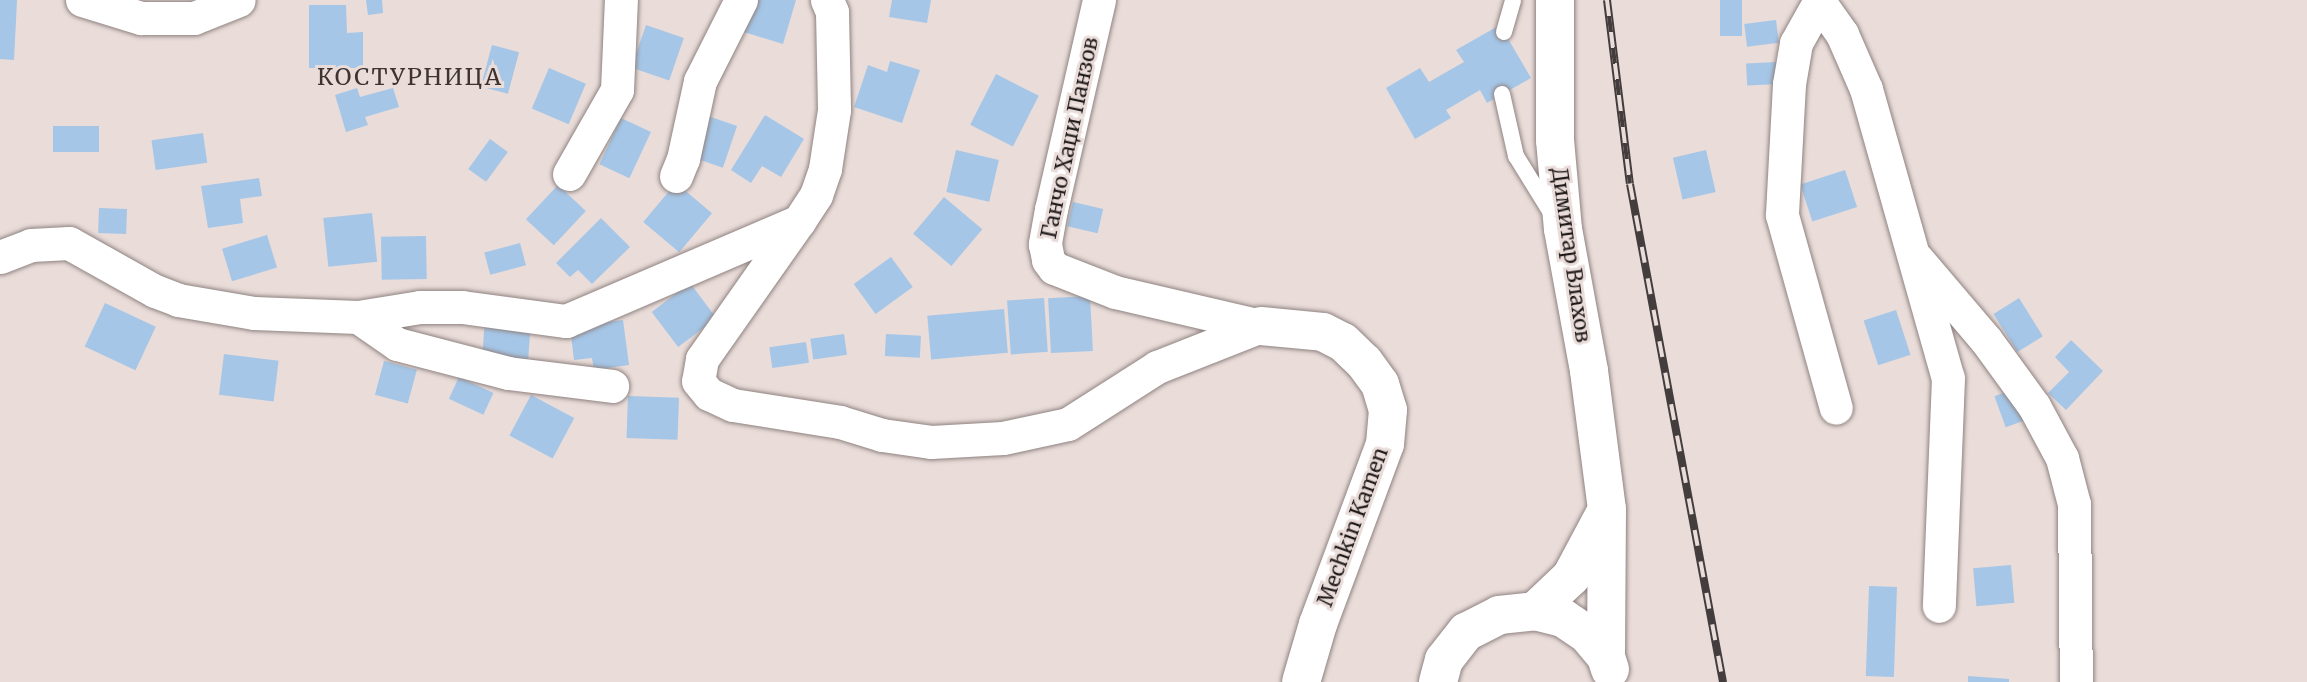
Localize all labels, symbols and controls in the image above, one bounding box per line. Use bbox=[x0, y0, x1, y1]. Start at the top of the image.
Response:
street label: Ганчо Хаџи Панзов bbox=[1036, 35, 1104, 241]
district label: КОСТУРНИЦА bbox=[318, 63, 502, 91]
street label: Димитар Влахов bbox=[1546, 166, 1596, 344]
street label: Mechkin Kamen bbox=[1313, 444, 1393, 610]

